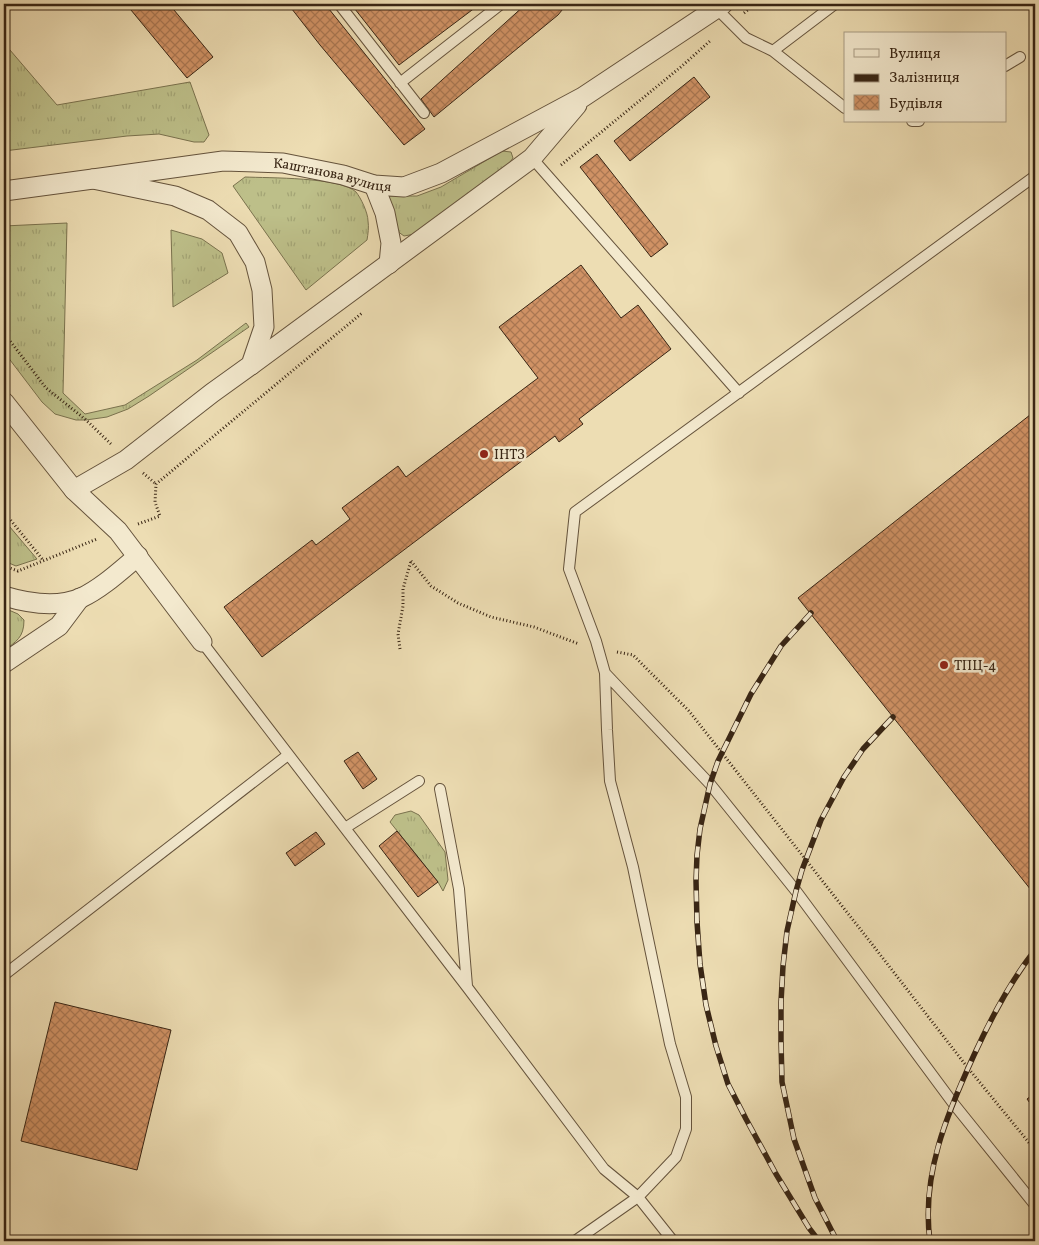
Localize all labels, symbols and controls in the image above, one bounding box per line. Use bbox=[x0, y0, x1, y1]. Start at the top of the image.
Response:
legend bbox=[844, 32, 1006, 122]
text: Вулиця bbox=[889, 44, 941, 65]
text: Залізниця bbox=[889, 68, 960, 89]
text: Будівля bbox=[889, 94, 943, 115]
street label: Каштанова вулиця bbox=[273, 155, 392, 197]
place label: ІНТЗ bbox=[494, 446, 525, 465]
marker: ІНТЗ bbox=[478, 448, 490, 460]
place label: ТПЦ-4 bbox=[954, 657, 996, 676]
marker: ТПЦ-4 bbox=[938, 659, 950, 671]

